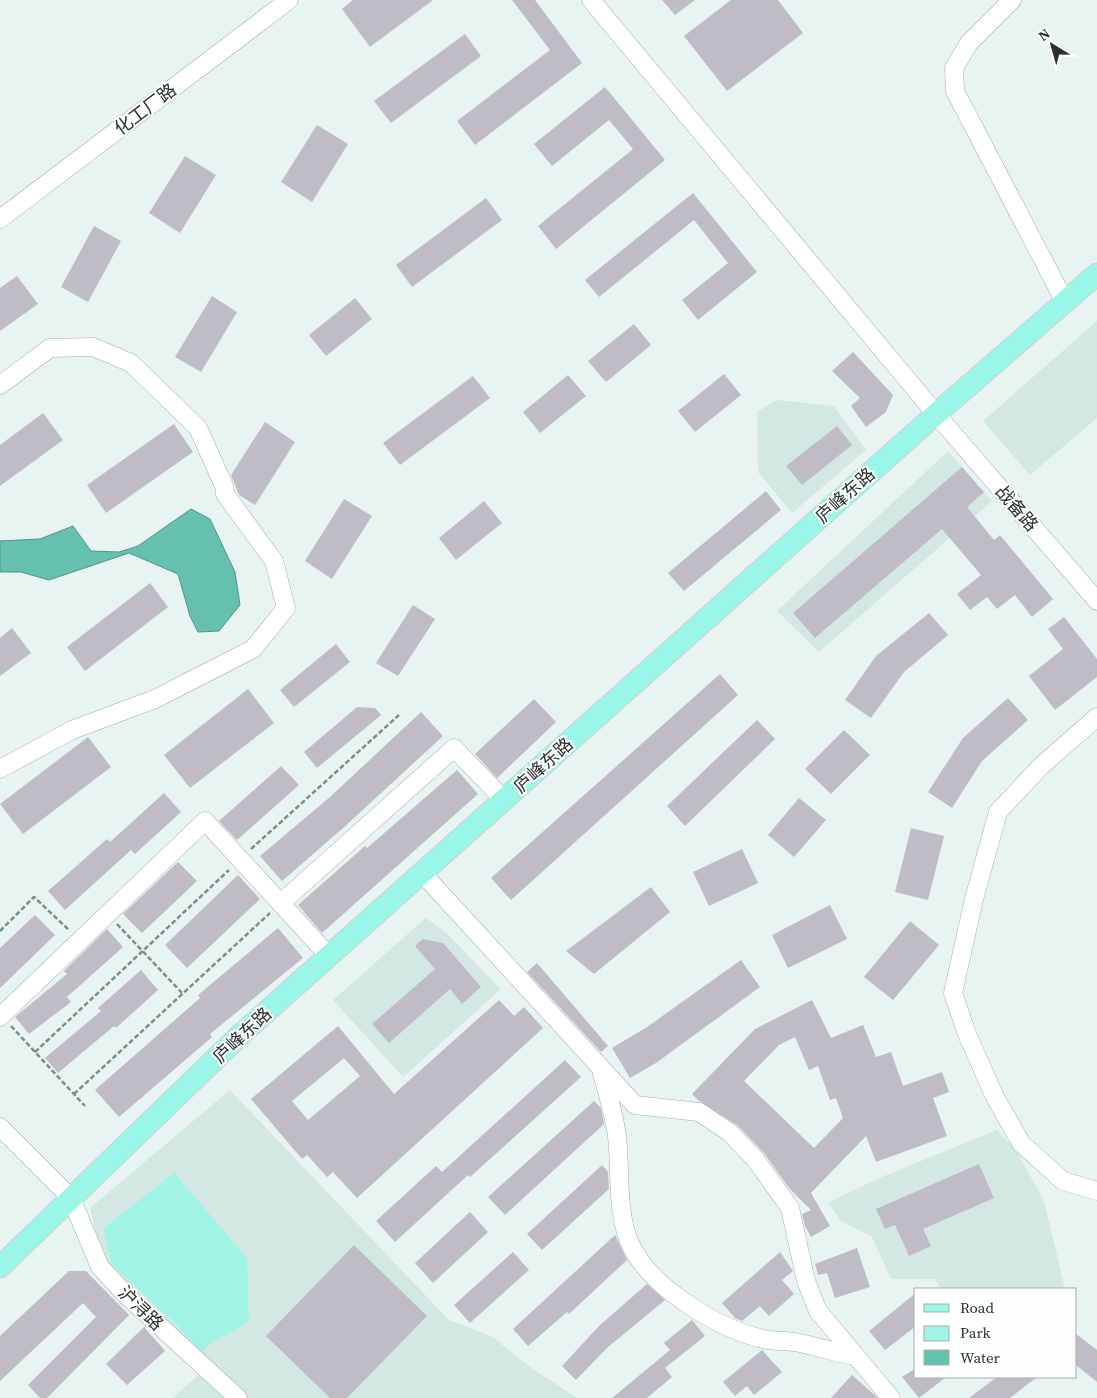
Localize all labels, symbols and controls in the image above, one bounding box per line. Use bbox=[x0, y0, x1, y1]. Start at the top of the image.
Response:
north arrow bbox=[1027, 20, 1077, 70]
text: N bbox=[1034, 24, 1054, 46]
street label: 化工厂路 bbox=[109, 77, 181, 141]
street label: 庐峰东路 bbox=[810, 462, 880, 528]
street label: 战备路 bbox=[990, 479, 1044, 537]
street label: 庐峰东路 bbox=[508, 732, 578, 798]
street label: 庐峰东路 bbox=[207, 1001, 277, 1069]
street label: 沪浔路 bbox=[113, 1280, 169, 1336]
legend bbox=[914, 1288, 1077, 1378]
text: Road bbox=[960, 1297, 994, 1318]
text: Park bbox=[960, 1322, 992, 1343]
text: Water bbox=[960, 1347, 1001, 1368]

